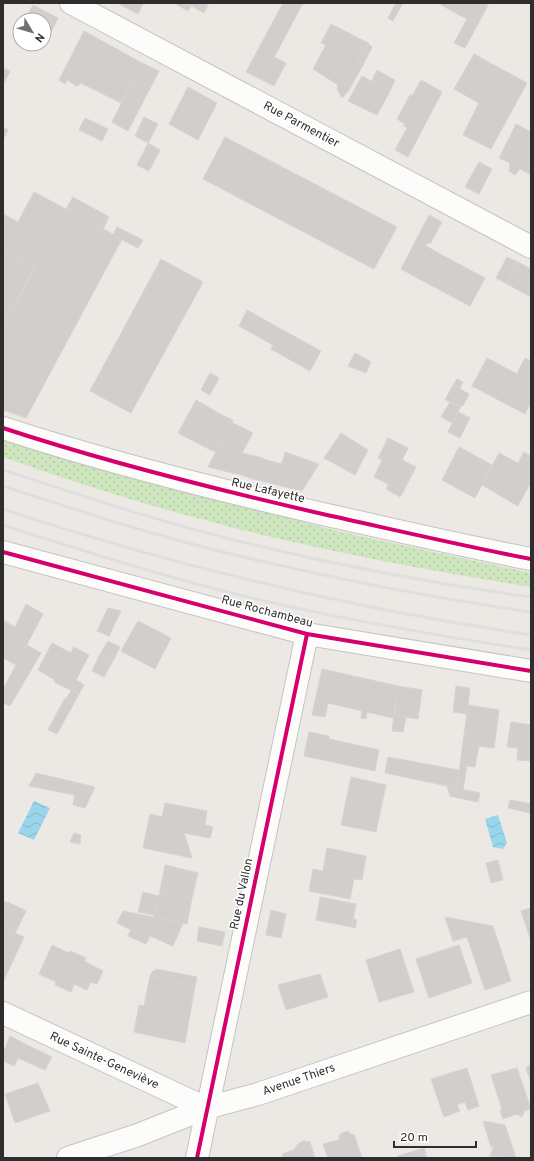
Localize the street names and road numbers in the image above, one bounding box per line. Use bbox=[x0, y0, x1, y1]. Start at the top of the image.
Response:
street label: Rue Parmentier bbox=[260, 98, 342, 152]
street label: Rue Lafayette bbox=[230, 475, 306, 507]
street label: Rue Rochambeau bbox=[219, 592, 315, 632]
street label: Rue du Vallon bbox=[227, 857, 257, 931]
street label: Rue Sainte-Geneviève bbox=[47, 1029, 161, 1093]
street label: Avenue Thiers bbox=[260, 1060, 338, 1100]

